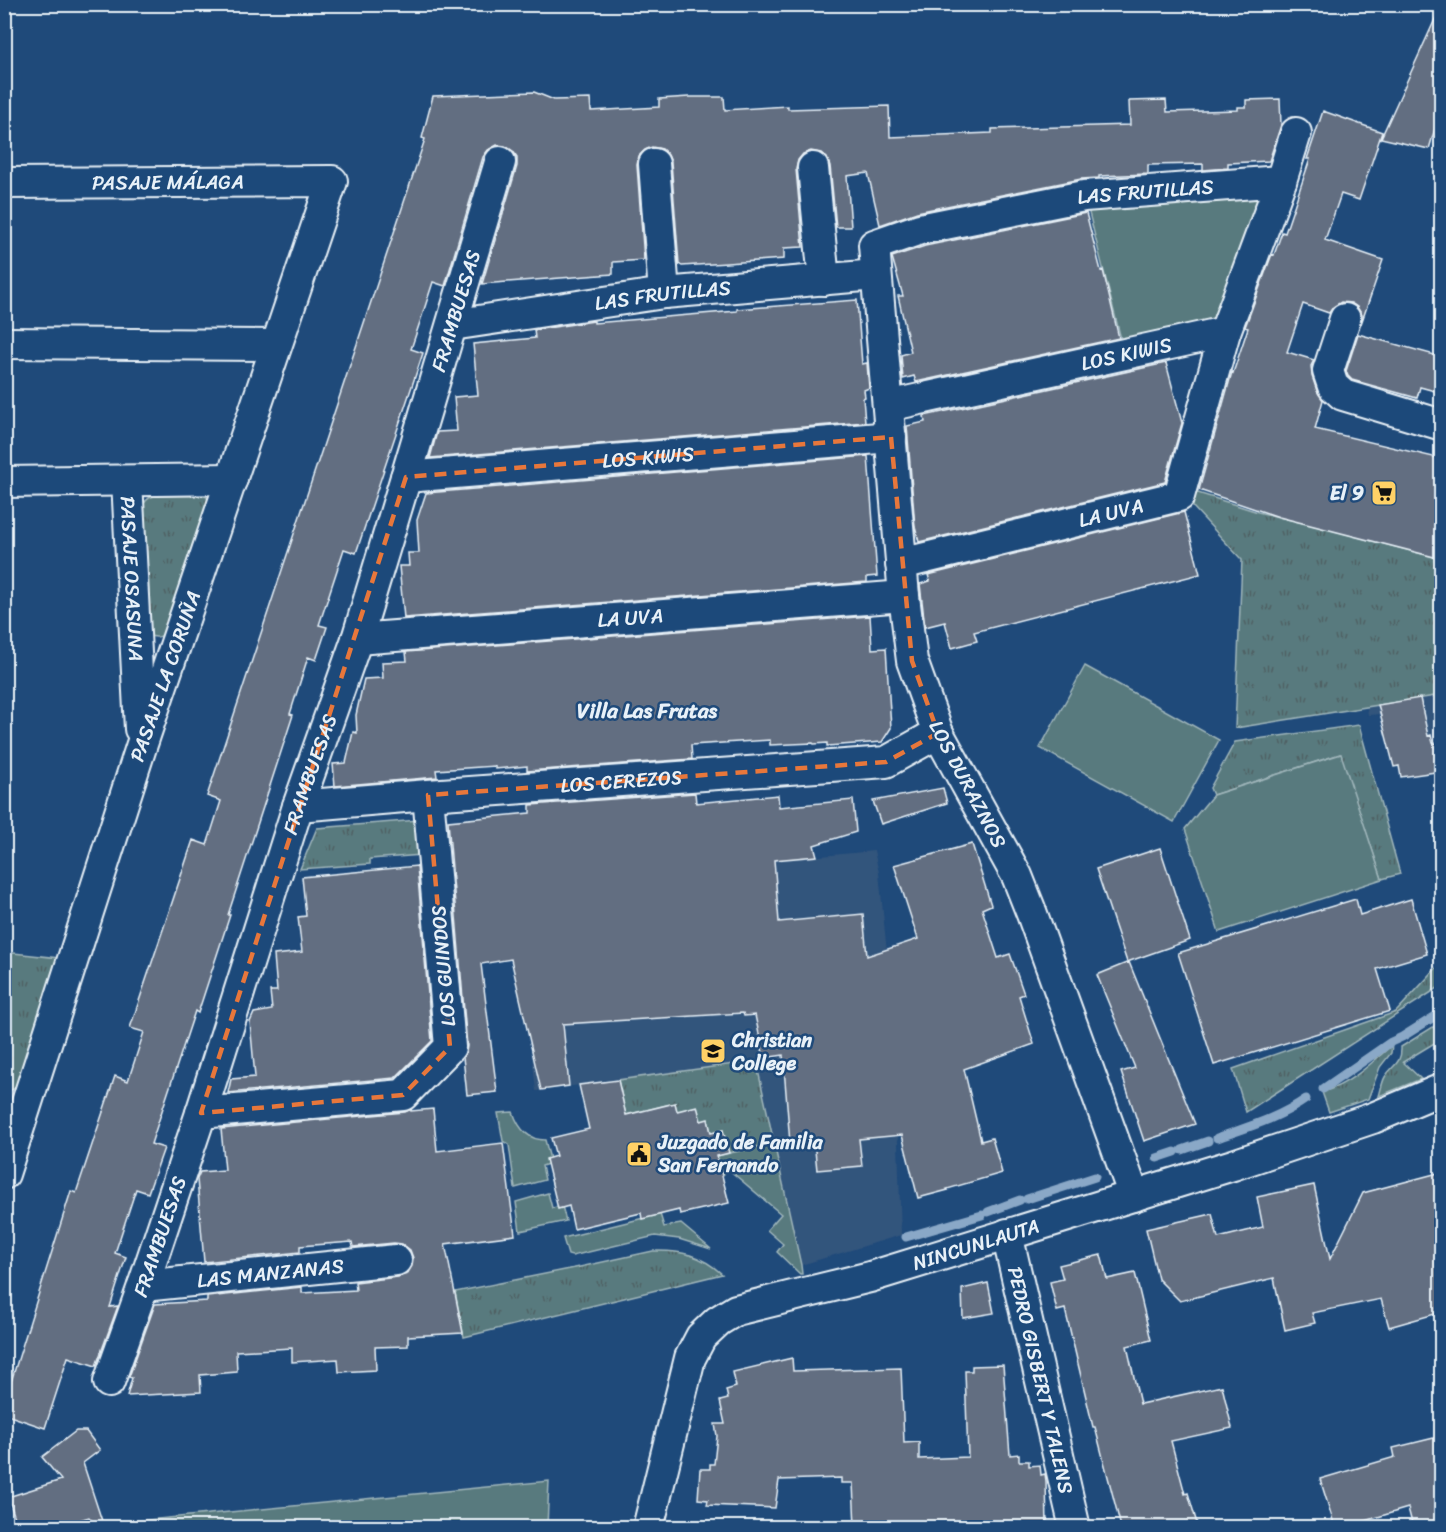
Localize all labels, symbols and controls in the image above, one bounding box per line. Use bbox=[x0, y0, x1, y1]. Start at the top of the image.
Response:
street label: PASAJE MÁLAGA bbox=[92, 165, 244, 200]
street label: LAS FRUTILLAS bbox=[1074, 169, 1216, 215]
street label: FRAMBUESAS bbox=[421, 246, 491, 376]
street label: LAS FRUTILLAS bbox=[592, 270, 733, 321]
street label: LOS KIWIS bbox=[1078, 327, 1176, 381]
street label: LOS KIWIS bbox=[601, 436, 696, 479]
place label: El 9 bbox=[1330, 476, 1364, 511]
supermarket icon: El 9 bbox=[1369, 478, 1399, 508]
street label: LA UVA bbox=[1075, 488, 1147, 538]
street label: PASAJE OSASUNA bbox=[110, 495, 153, 663]
street label: PASAJE LA CORUÑA bbox=[120, 586, 211, 767]
street label: LA UVA bbox=[596, 598, 664, 638]
district label: Villa Las Frutas bbox=[577, 692, 717, 730]
street label: FRAMBUESAS bbox=[273, 709, 347, 839]
street label: LOS DURAZNOS bbox=[919, 714, 1016, 855]
street label: LOS CEREZOS bbox=[559, 760, 683, 803]
street label: LOS GUINDOS bbox=[421, 904, 466, 1028]
place label: Christian College bbox=[731, 1023, 812, 1081]
school or university icon: Christian College bbox=[698, 1036, 728, 1066]
place label: Juzgado de Familia San Fernando bbox=[657, 1125, 823, 1183]
public building icon: Juzgado de Familia San Fernando bbox=[624, 1139, 654, 1169]
street label: FRAMBUESAS bbox=[123, 1171, 197, 1302]
street label: NINCUNLAUTA bbox=[908, 1209, 1044, 1281]
street label: LAS MANZANAS bbox=[195, 1248, 346, 1298]
street label: PEDRO GISBERT Y TALENS bbox=[997, 1263, 1084, 1498]

